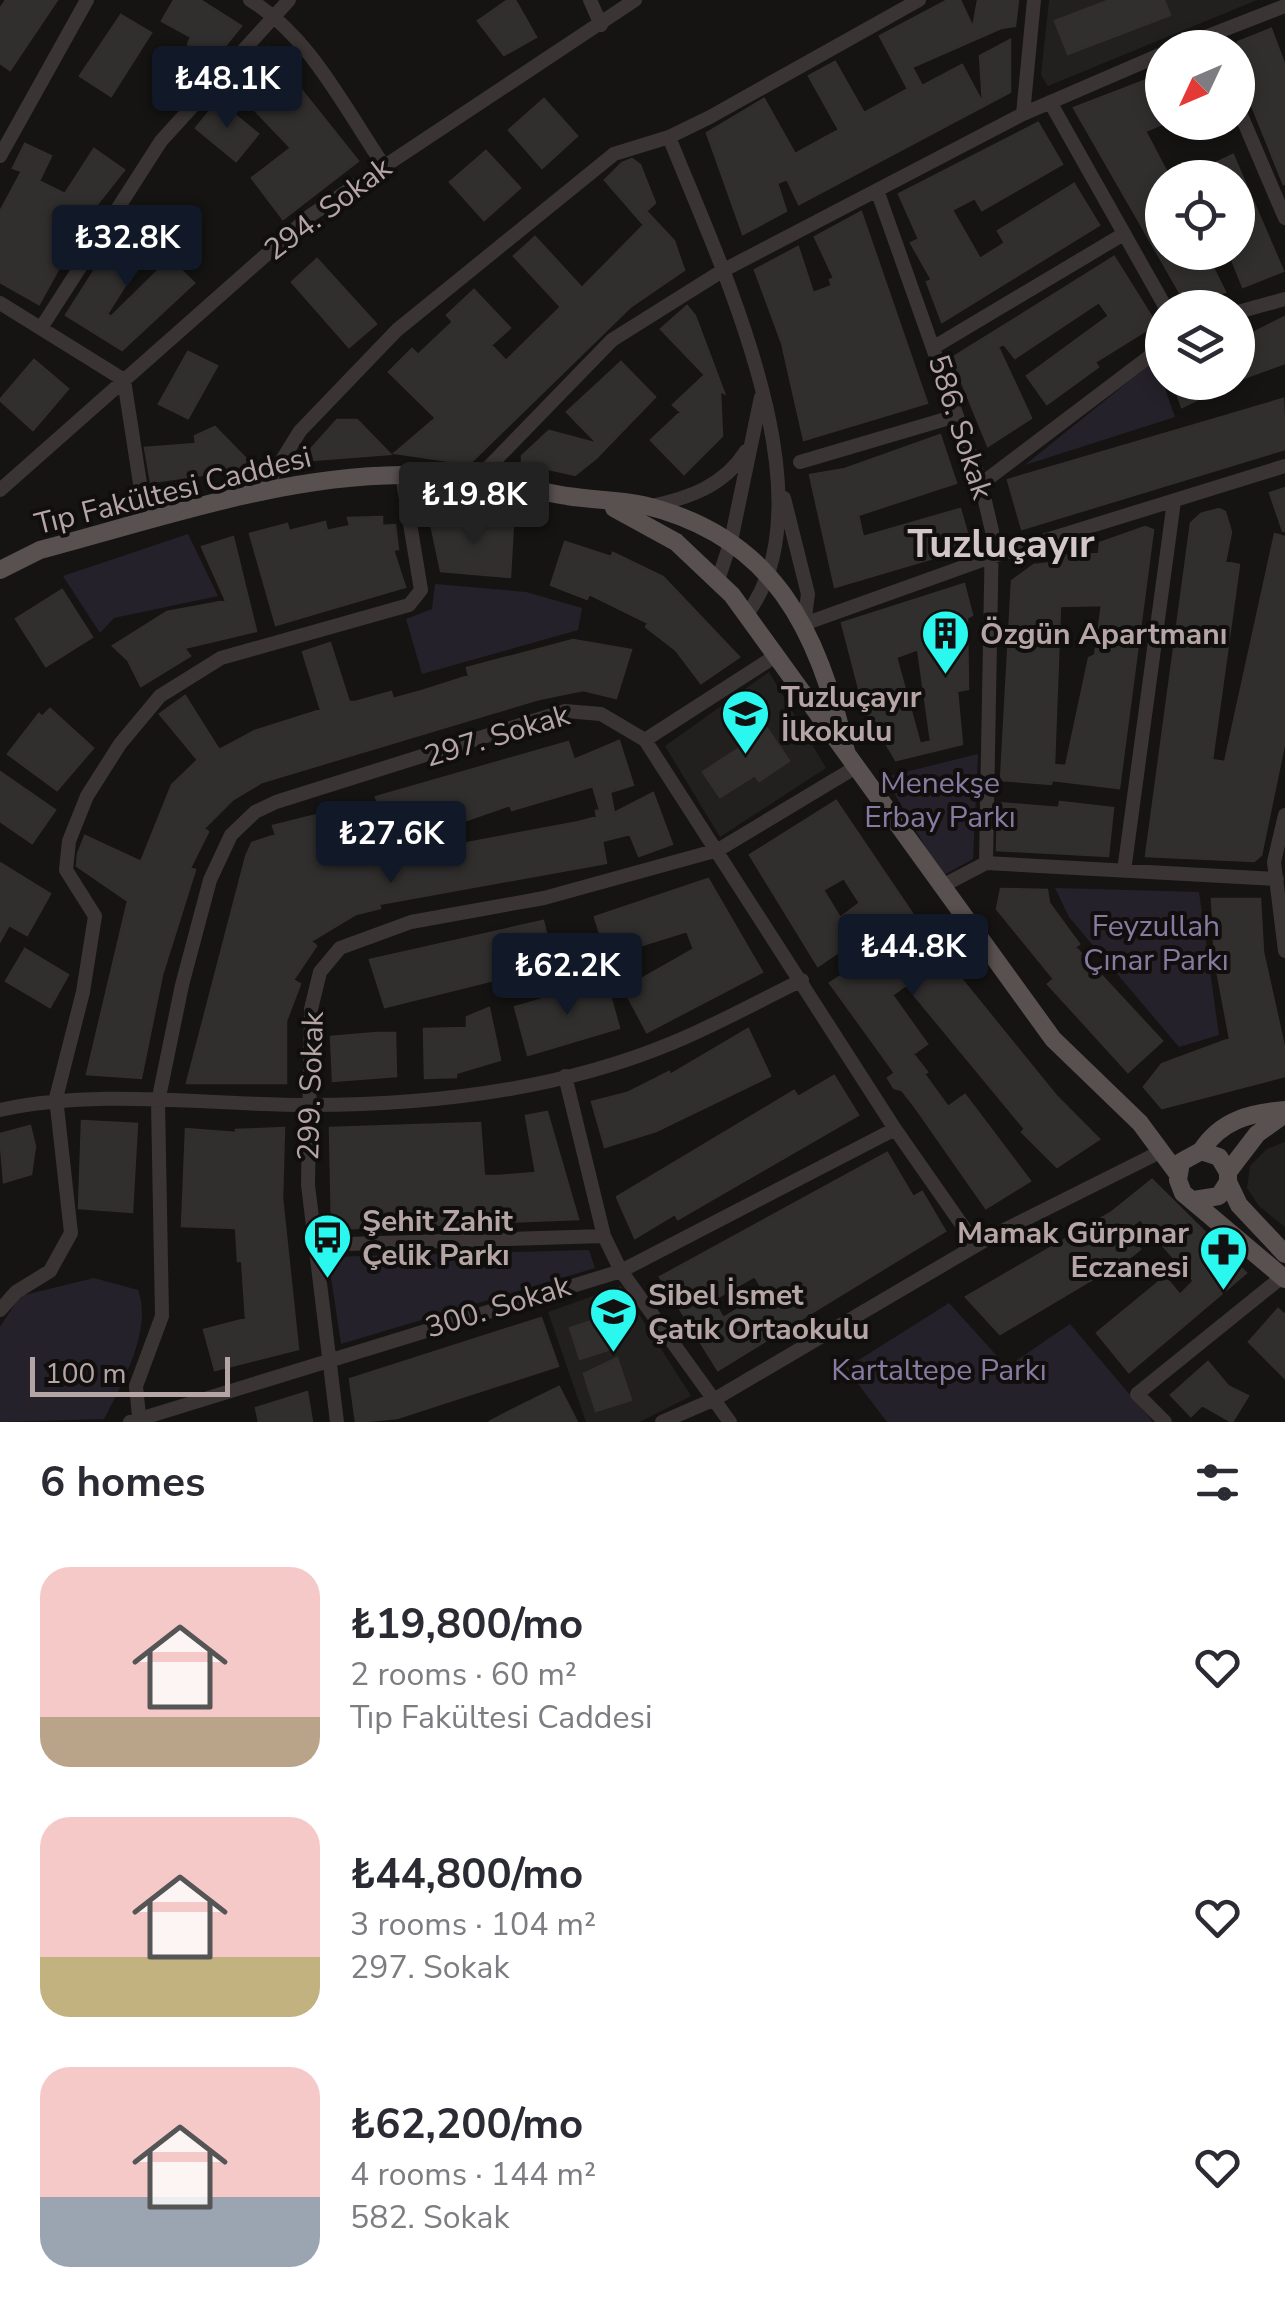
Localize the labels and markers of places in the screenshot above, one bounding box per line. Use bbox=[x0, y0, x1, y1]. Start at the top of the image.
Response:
pin: ₺48.1K bbox=[146, 46, 308, 131]
pin: ₺32.8K bbox=[46, 205, 208, 290]
pin: ₺19.8K bbox=[393, 462, 555, 547]
building icon: Özgün Apartmanı bbox=[919, 608, 971, 676]
place label: Özgün Apartmanı bbox=[980, 614, 1227, 655]
place label: Tuzluçayır İlkokulu bbox=[781, 677, 922, 752]
school or university icon: Tuzluçayır İlkokulu bbox=[720, 688, 772, 756]
pin: ₺27.6K bbox=[310, 801, 472, 886]
pin: ₺44.8K bbox=[832, 914, 994, 999]
pin: ₺62.2K bbox=[486, 933, 648, 1018]
place label: Şehit Zahit Çelik Parkı bbox=[362, 1201, 513, 1276]
bus stop icon: Şehit Zahit Çelik Parkı bbox=[301, 1212, 353, 1280]
place label: Mamak Gürpınar Eczanesi bbox=[957, 1213, 1189, 1288]
pharmacy icon: Mamak Gürpınar Eczanesi bbox=[1198, 1224, 1250, 1292]
place label: Sibel İsmet Çatık Ortaokulu bbox=[648, 1275, 869, 1350]
school or university icon: Sibel İsmet Çatık Ortaokulu bbox=[587, 1286, 639, 1354]

